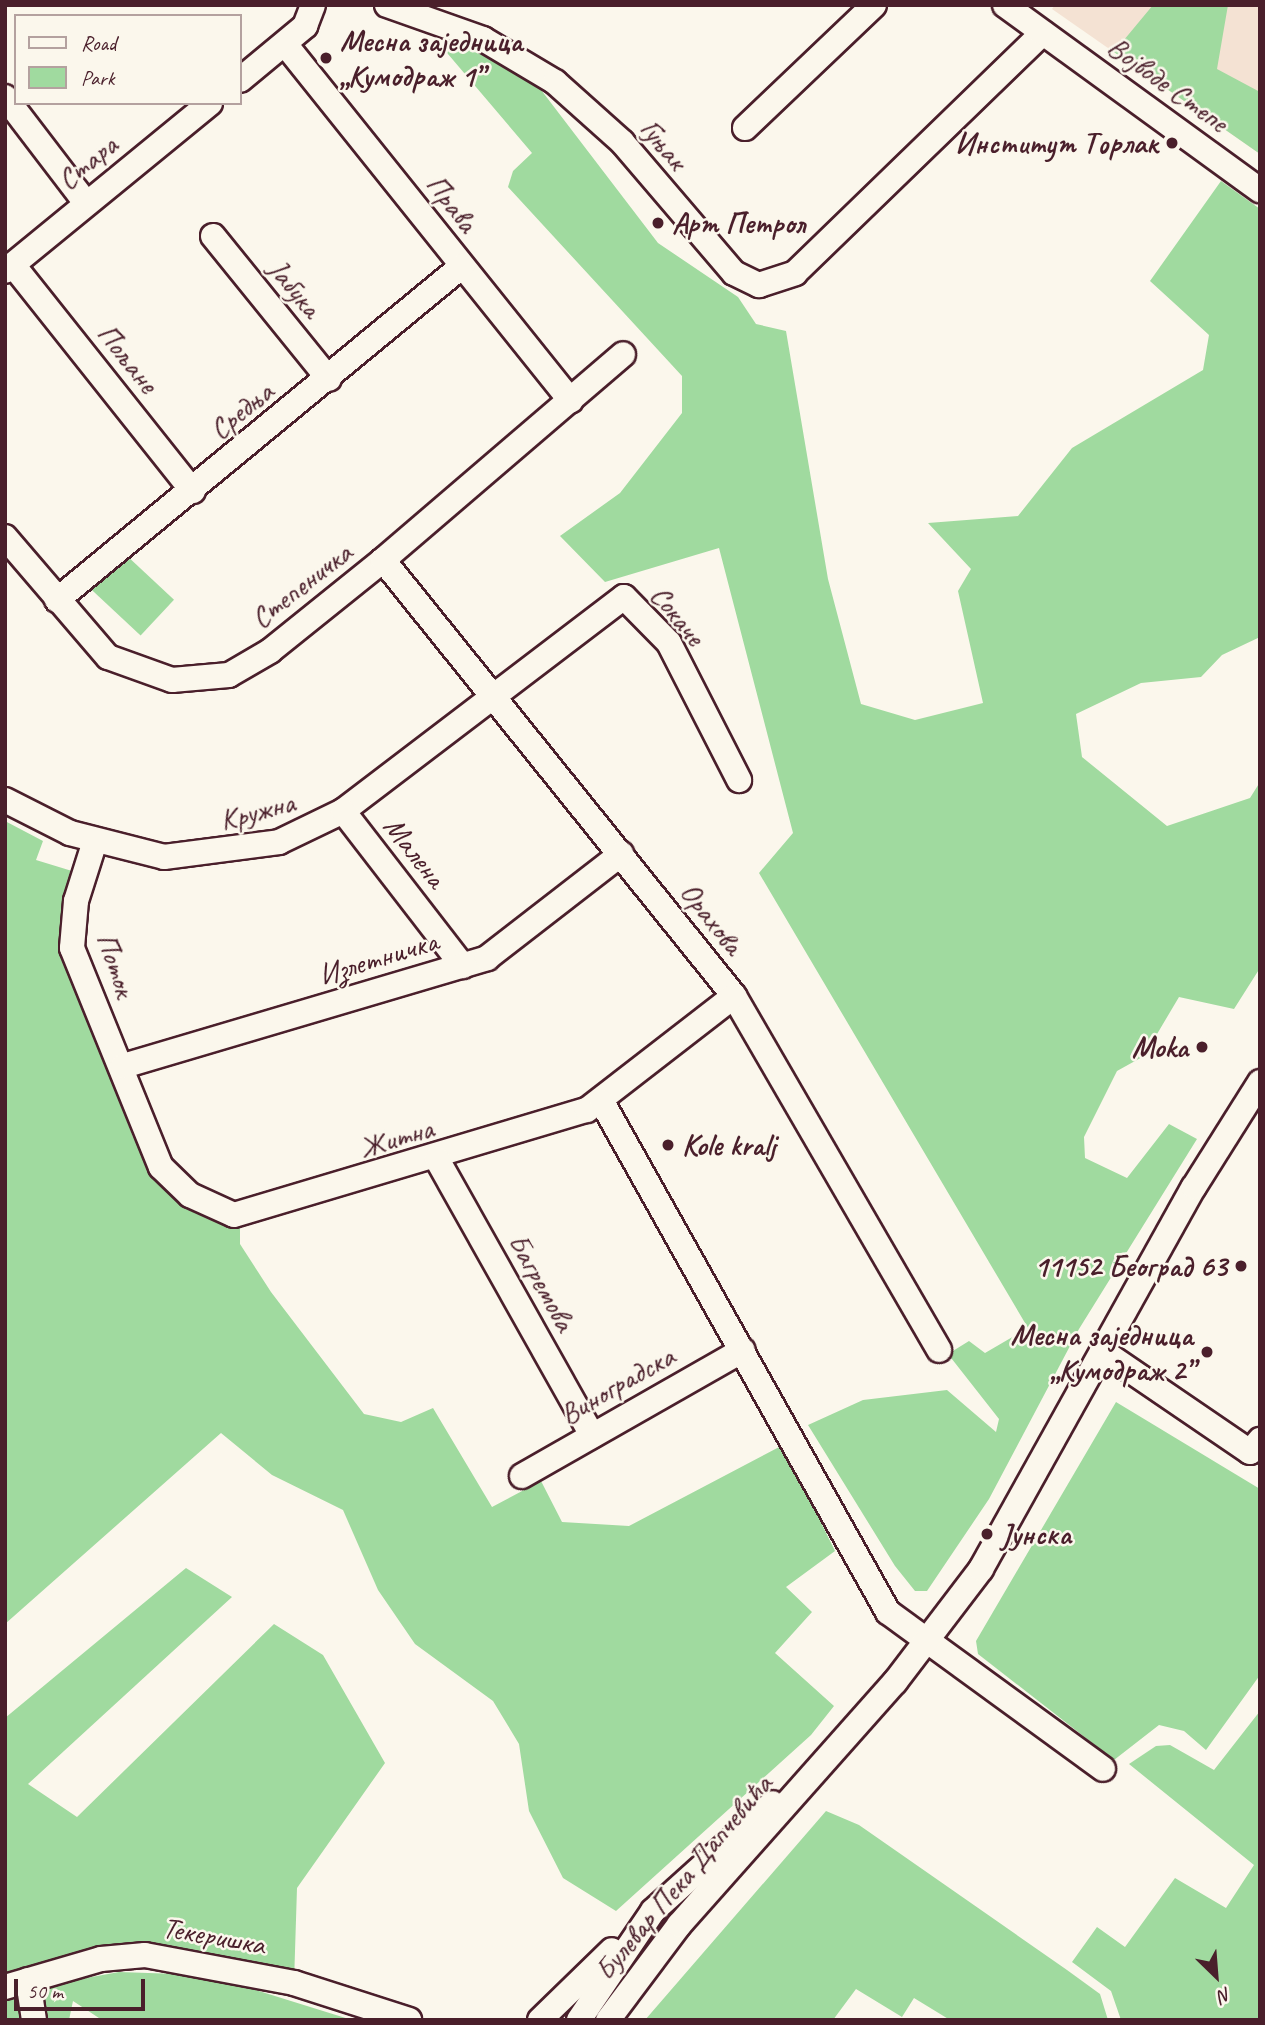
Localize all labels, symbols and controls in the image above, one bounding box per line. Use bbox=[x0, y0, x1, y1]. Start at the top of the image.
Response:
legend bbox=[14, 14, 242, 105]
place label: Месна заједница „Кумодраж 1” bbox=[340, 23, 522, 93]
street label: Војводе Степе bbox=[1101, 28, 1235, 140]
text: Road bbox=[81, 30, 116, 56]
marker: Месна заједница „Кумодраж 1” bbox=[318, 50, 334, 66]
text: Park bbox=[81, 65, 114, 91]
street label: Гуњак bbox=[632, 111, 696, 177]
place label: Институт Торлак bbox=[962, 125, 1158, 161]
street label: Стара bbox=[50, 127, 124, 197]
marker: Институт Торлак bbox=[1164, 135, 1180, 151]
street label: Права bbox=[418, 167, 486, 239]
place label: Арт Петрол bbox=[672, 205, 805, 241]
marker: Арт Петрол bbox=[650, 215, 666, 231]
street label: Јабука bbox=[261, 252, 329, 324]
street label: Пољане bbox=[89, 316, 167, 400]
street label: Средња bbox=[202, 373, 280, 447]
street label: Степеничка bbox=[243, 534, 359, 636]
street label: Сокаче bbox=[643, 577, 713, 653]
street label: Кружна bbox=[216, 784, 298, 838]
street label: Малена bbox=[376, 809, 454, 895]
street label: Орахова bbox=[673, 875, 751, 961]
street label: Излетничка bbox=[314, 923, 442, 993]
street label: Поток bbox=[88, 928, 144, 1002]
place label: Moka bbox=[1132, 1029, 1188, 1065]
marker: Moka bbox=[1194, 1039, 1210, 1055]
street label: Житна bbox=[355, 1110, 437, 1166]
place label: Kole kralj bbox=[682, 1127, 776, 1163]
marker: Kole kralj bbox=[660, 1137, 676, 1153]
street label: Багремова bbox=[500, 1227, 584, 1337]
place label: 11152 Београд 63 bbox=[1034, 1248, 1227, 1284]
marker: 11152 Београд 63 bbox=[1233, 1258, 1249, 1274]
place label: Месна заједница „Кумодраж 2” bbox=[1011, 1317, 1193, 1388]
street label: Виноградска bbox=[553, 1338, 681, 1432]
marker: Месна заједница „Кумодраж 2” bbox=[1199, 1344, 1215, 1360]
place label: Јунска bbox=[1001, 1516, 1071, 1552]
marker: Јунска bbox=[979, 1526, 995, 1542]
street label: Булевар Пека Дапчевића bbox=[587, 1767, 779, 1987]
street label: Текеришка bbox=[160, 1909, 268, 1963]
north arrow bbox=[1181, 1941, 1251, 2011]
scale bar bbox=[18, 1966, 149, 2010]
text: 50 m bbox=[27, 1978, 63, 2004]
text: N bbox=[1214, 1982, 1235, 2008]

